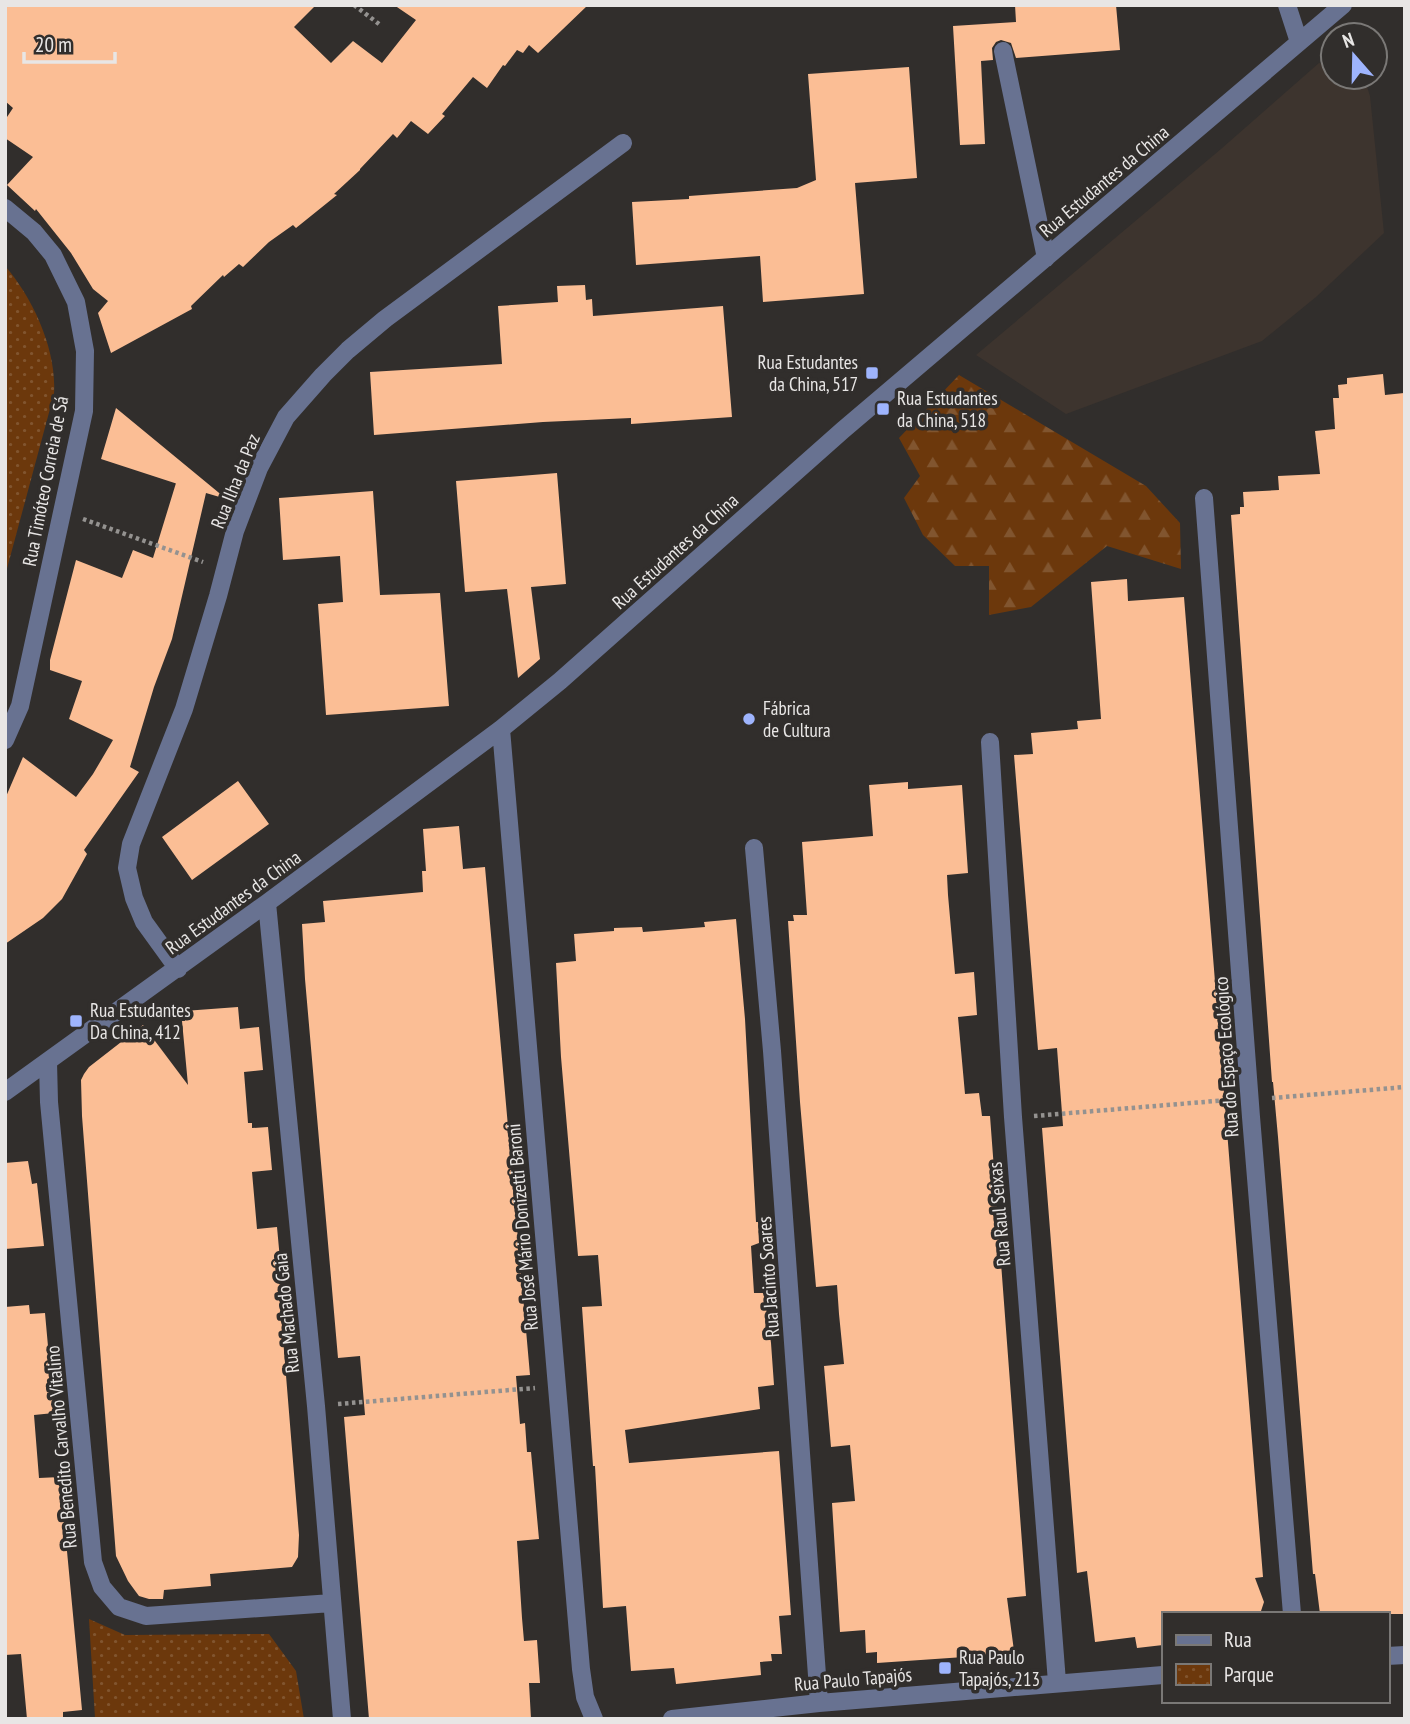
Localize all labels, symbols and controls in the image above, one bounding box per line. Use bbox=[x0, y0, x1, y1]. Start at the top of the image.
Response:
scale bar bbox=[24, 21, 116, 65]
north arrow bbox=[1319, 21, 1389, 91]
text: N bbox=[1339, 27, 1357, 53]
text: 20 m bbox=[35, 31, 72, 58]
street label: Rua Estudantes da China bbox=[1034, 120, 1174, 242]
place label: Rua Estudantes da China, 517 bbox=[757, 350, 858, 396]
marker: Rua Estudantes da China, 517 bbox=[864, 365, 880, 381]
place label: Rua Estudantes da China, 518 bbox=[897, 386, 998, 432]
street label: Rua Timóteo Correia de Sá bbox=[17, 394, 73, 568]
marker: Rua Estudantes da China, 518 bbox=[875, 401, 891, 417]
street label: Rua Ilha da Paz bbox=[205, 430, 265, 532]
street label: Rua Estudantes da China bbox=[607, 488, 743, 614]
place label: Fábrica de Cultura bbox=[763, 696, 831, 742]
marker: Fábrica de Cultura bbox=[741, 711, 757, 727]
street label: Rua Estudantes da China bbox=[161, 845, 305, 959]
street label: Rua do Espaço Ecológico bbox=[1208, 976, 1244, 1138]
place label: Rua Estudantes Da China, 412 bbox=[90, 998, 191, 1044]
marker: Rua Estudantes Da China, 412 bbox=[68, 1013, 84, 1029]
street label: Rua José Mário Donizetti Baroni bbox=[501, 1123, 543, 1331]
street label: Rua Raul Seixas bbox=[982, 1161, 1016, 1267]
street label: Rua Jacinto Soares bbox=[752, 1216, 784, 1338]
street label: Rua Machado Gaia bbox=[268, 1252, 304, 1374]
street label: Rua Benedito Carvalho Vitalino bbox=[40, 1345, 82, 1549]
legend bbox=[1162, 1612, 1389, 1703]
text: Rua bbox=[1224, 1626, 1252, 1653]
place label: Rua Paulo Tapajós, 213 bbox=[959, 1645, 1040, 1691]
marker: Rua Paulo Tapajós, 213 bbox=[937, 1660, 953, 1676]
text: Parque bbox=[1224, 1661, 1274, 1688]
street label: Rua Paulo Tapajós bbox=[793, 1662, 913, 1696]

